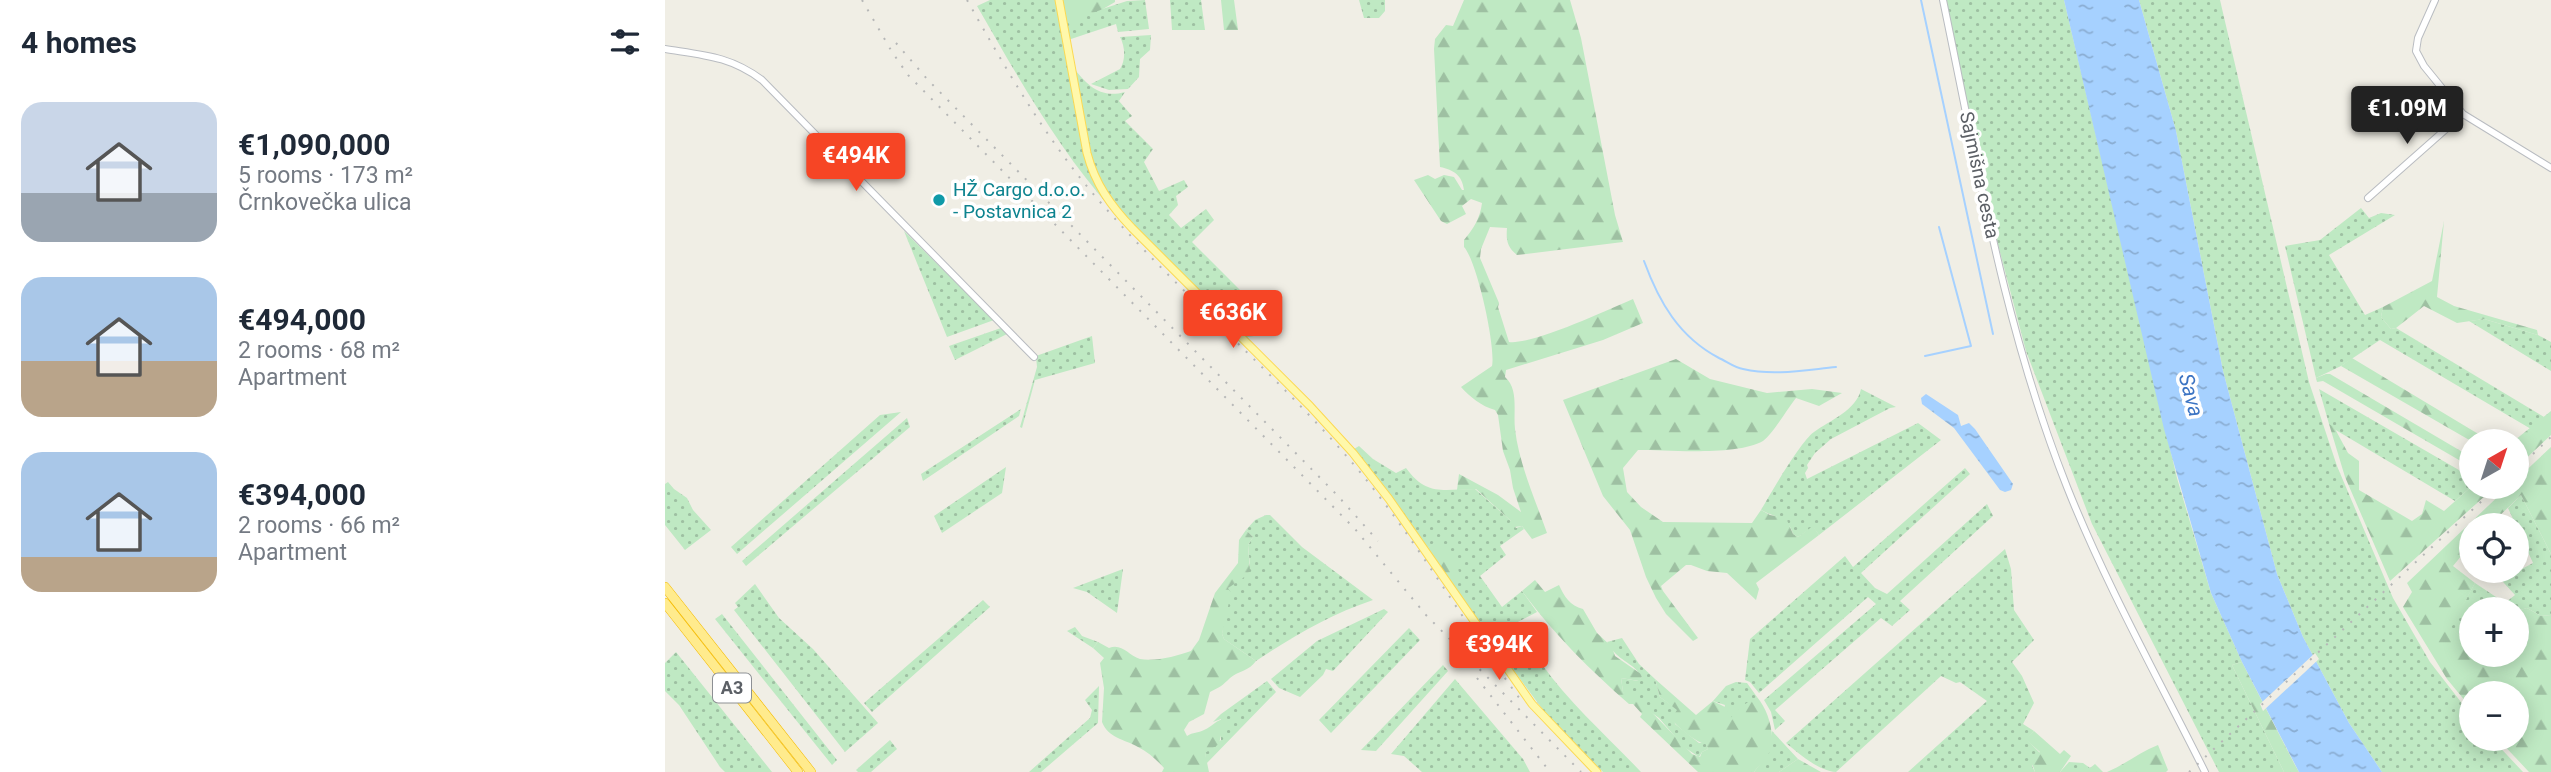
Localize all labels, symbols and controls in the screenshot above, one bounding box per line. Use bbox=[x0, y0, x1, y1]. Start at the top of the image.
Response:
icon: filters bbox=[606, 23, 644, 61]
text: 4 homes bbox=[21, 25, 137, 60]
pin: €1.09M bbox=[2350, 86, 2464, 146]
text: €1.09M bbox=[2367, 95, 2447, 122]
street label: Sajmišna cesta bbox=[1955, 110, 2004, 241]
text: €1,090,000 bbox=[238, 127, 390, 162]
icon: home bbox=[77, 130, 161, 214]
pin: €494K bbox=[807, 134, 905, 193]
text: €494K bbox=[822, 142, 890, 169]
text: 5 rooms · 173 m² bbox=[238, 162, 413, 189]
place label: HŽ Cargo d.o.o. - Postavnica 2 bbox=[953, 178, 1085, 223]
text: Črnkovečka ulica bbox=[238, 189, 412, 216]
marker: HŽ Cargo d.o.o. - Postavnica 2 bbox=[931, 192, 947, 208]
pin: €636K bbox=[1184, 290, 1282, 350]
text: €636K bbox=[1199, 299, 1267, 326]
text: €494,000 bbox=[238, 302, 366, 337]
icon: home bbox=[77, 305, 161, 389]
text: 2 rooms · 68 m² bbox=[238, 337, 400, 364]
text: Apartment bbox=[238, 364, 347, 391]
water label: Sava bbox=[2174, 371, 2208, 419]
north arrow bbox=[2459, 429, 2529, 499]
map controls bbox=[2459, 429, 2529, 751]
text: €394,000 bbox=[238, 477, 366, 512]
icon: home bbox=[77, 480, 161, 564]
text: 2 rooms · 66 m² bbox=[238, 512, 400, 539]
button: locate bbox=[2459, 513, 2529, 583]
text: Apartment bbox=[238, 539, 347, 566]
button: + bbox=[2459, 597, 2529, 667]
pin: €394K bbox=[1450, 622, 1548, 682]
text: €394K bbox=[1465, 631, 1533, 658]
road number: A3 bbox=[713, 674, 751, 702]
button: − bbox=[2459, 681, 2529, 751]

